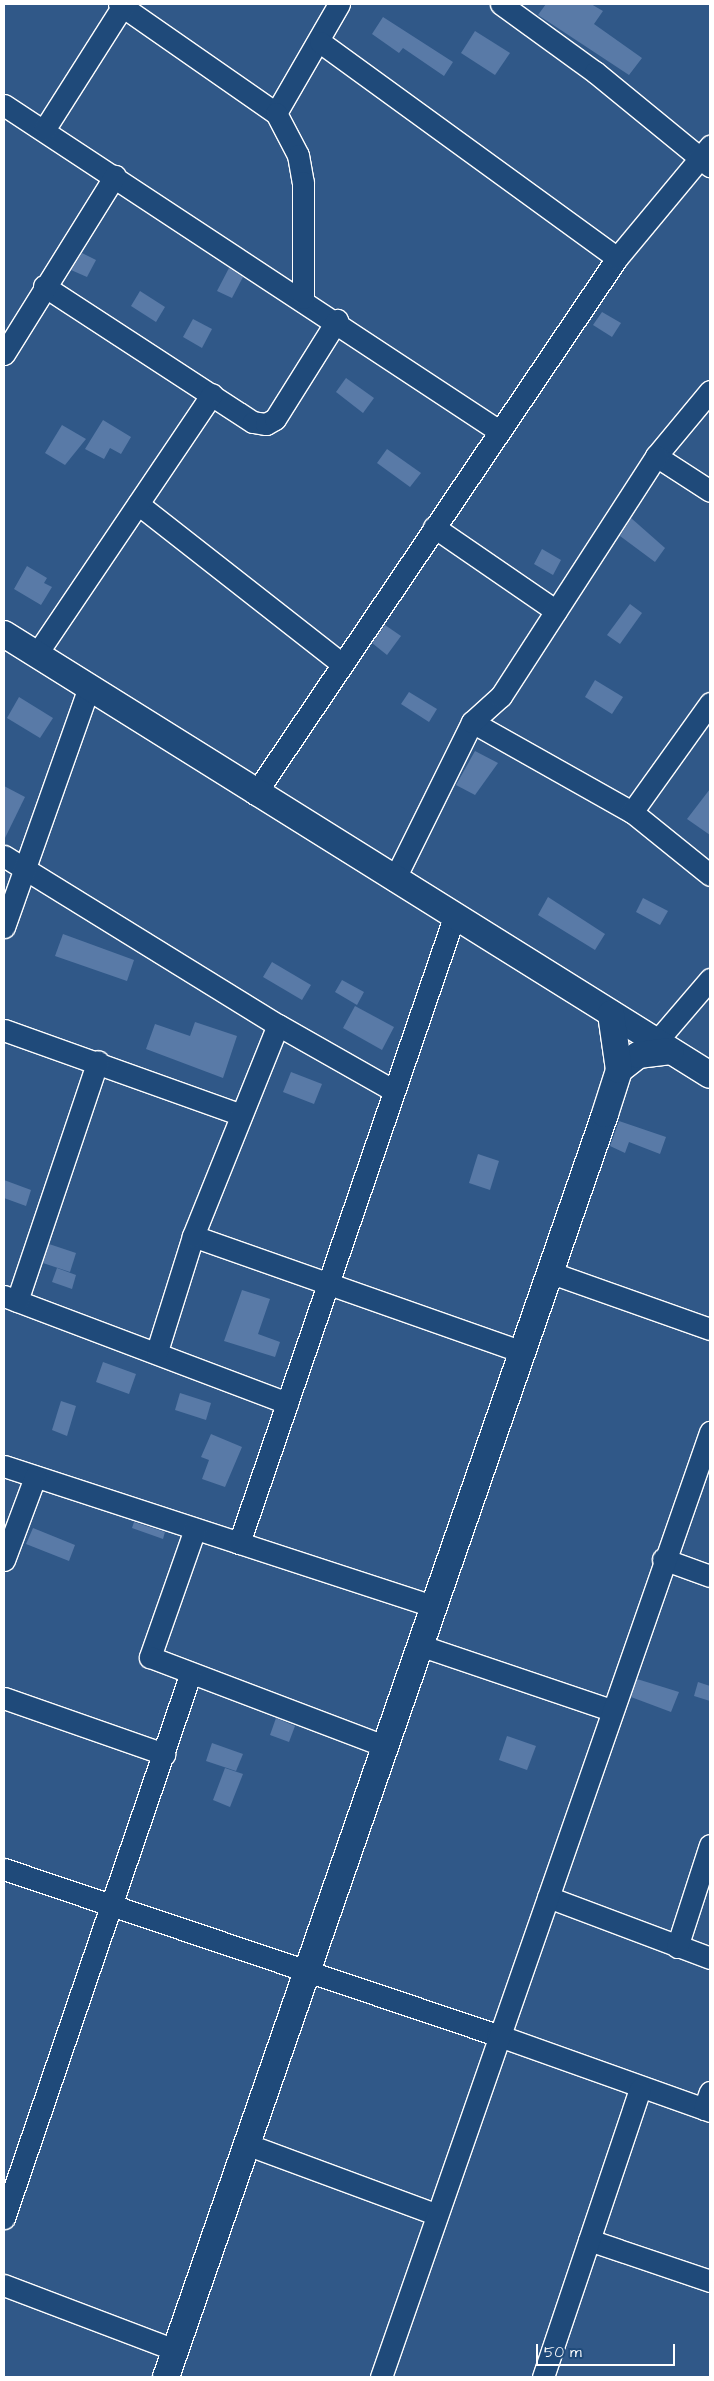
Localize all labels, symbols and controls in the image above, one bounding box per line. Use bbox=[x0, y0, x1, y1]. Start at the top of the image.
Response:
scale bar bbox=[539, 2334, 678, 2366]
text: 50 m bbox=[544, 2342, 582, 2363]

